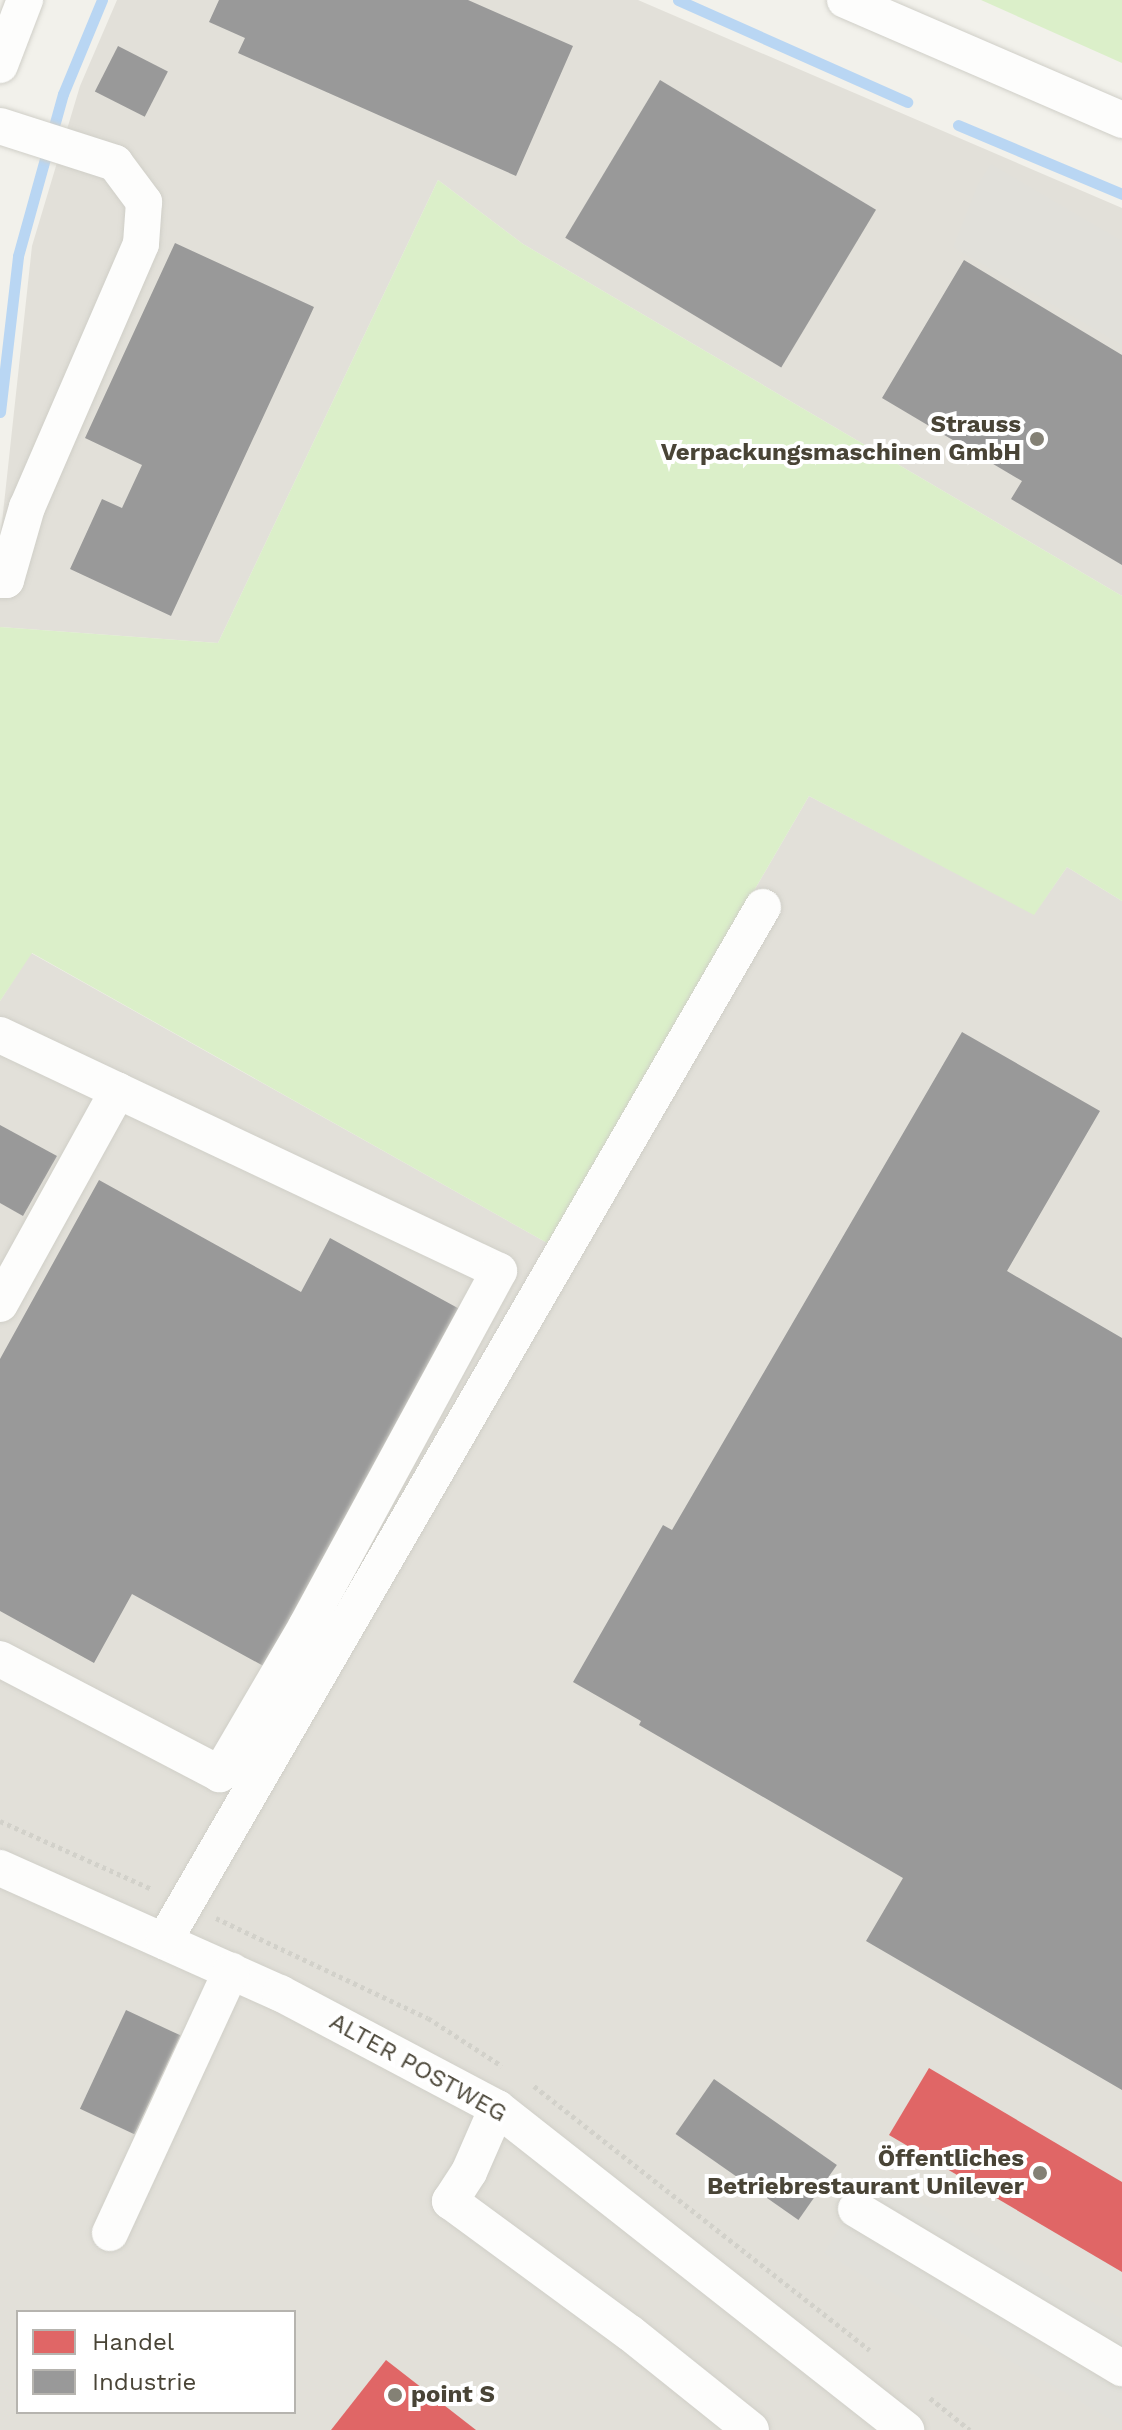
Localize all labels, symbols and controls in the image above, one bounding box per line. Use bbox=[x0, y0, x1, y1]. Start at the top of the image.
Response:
place label: Strauss Verpackungsmaschinen GmbH bbox=[661, 411, 1021, 467]
marker: Strauss Verpackungsmaschinen GmbH bbox=[1028, 430, 1046, 448]
street label: ALTER POSTWEG bbox=[324, 2007, 512, 2129]
place label: Öffentliches Betriebrestaurant Unilever bbox=[707, 2145, 1024, 2201]
marker: Öffentliches Betriebrestaurant Unilever bbox=[1031, 2164, 1049, 2182]
legend bbox=[16, 2310, 296, 2414]
text: Handel bbox=[92, 2328, 174, 2356]
text: Industrie bbox=[92, 2368, 196, 2396]
place label: point S bbox=[411, 2381, 495, 2409]
marker: point S bbox=[386, 2386, 404, 2404]

